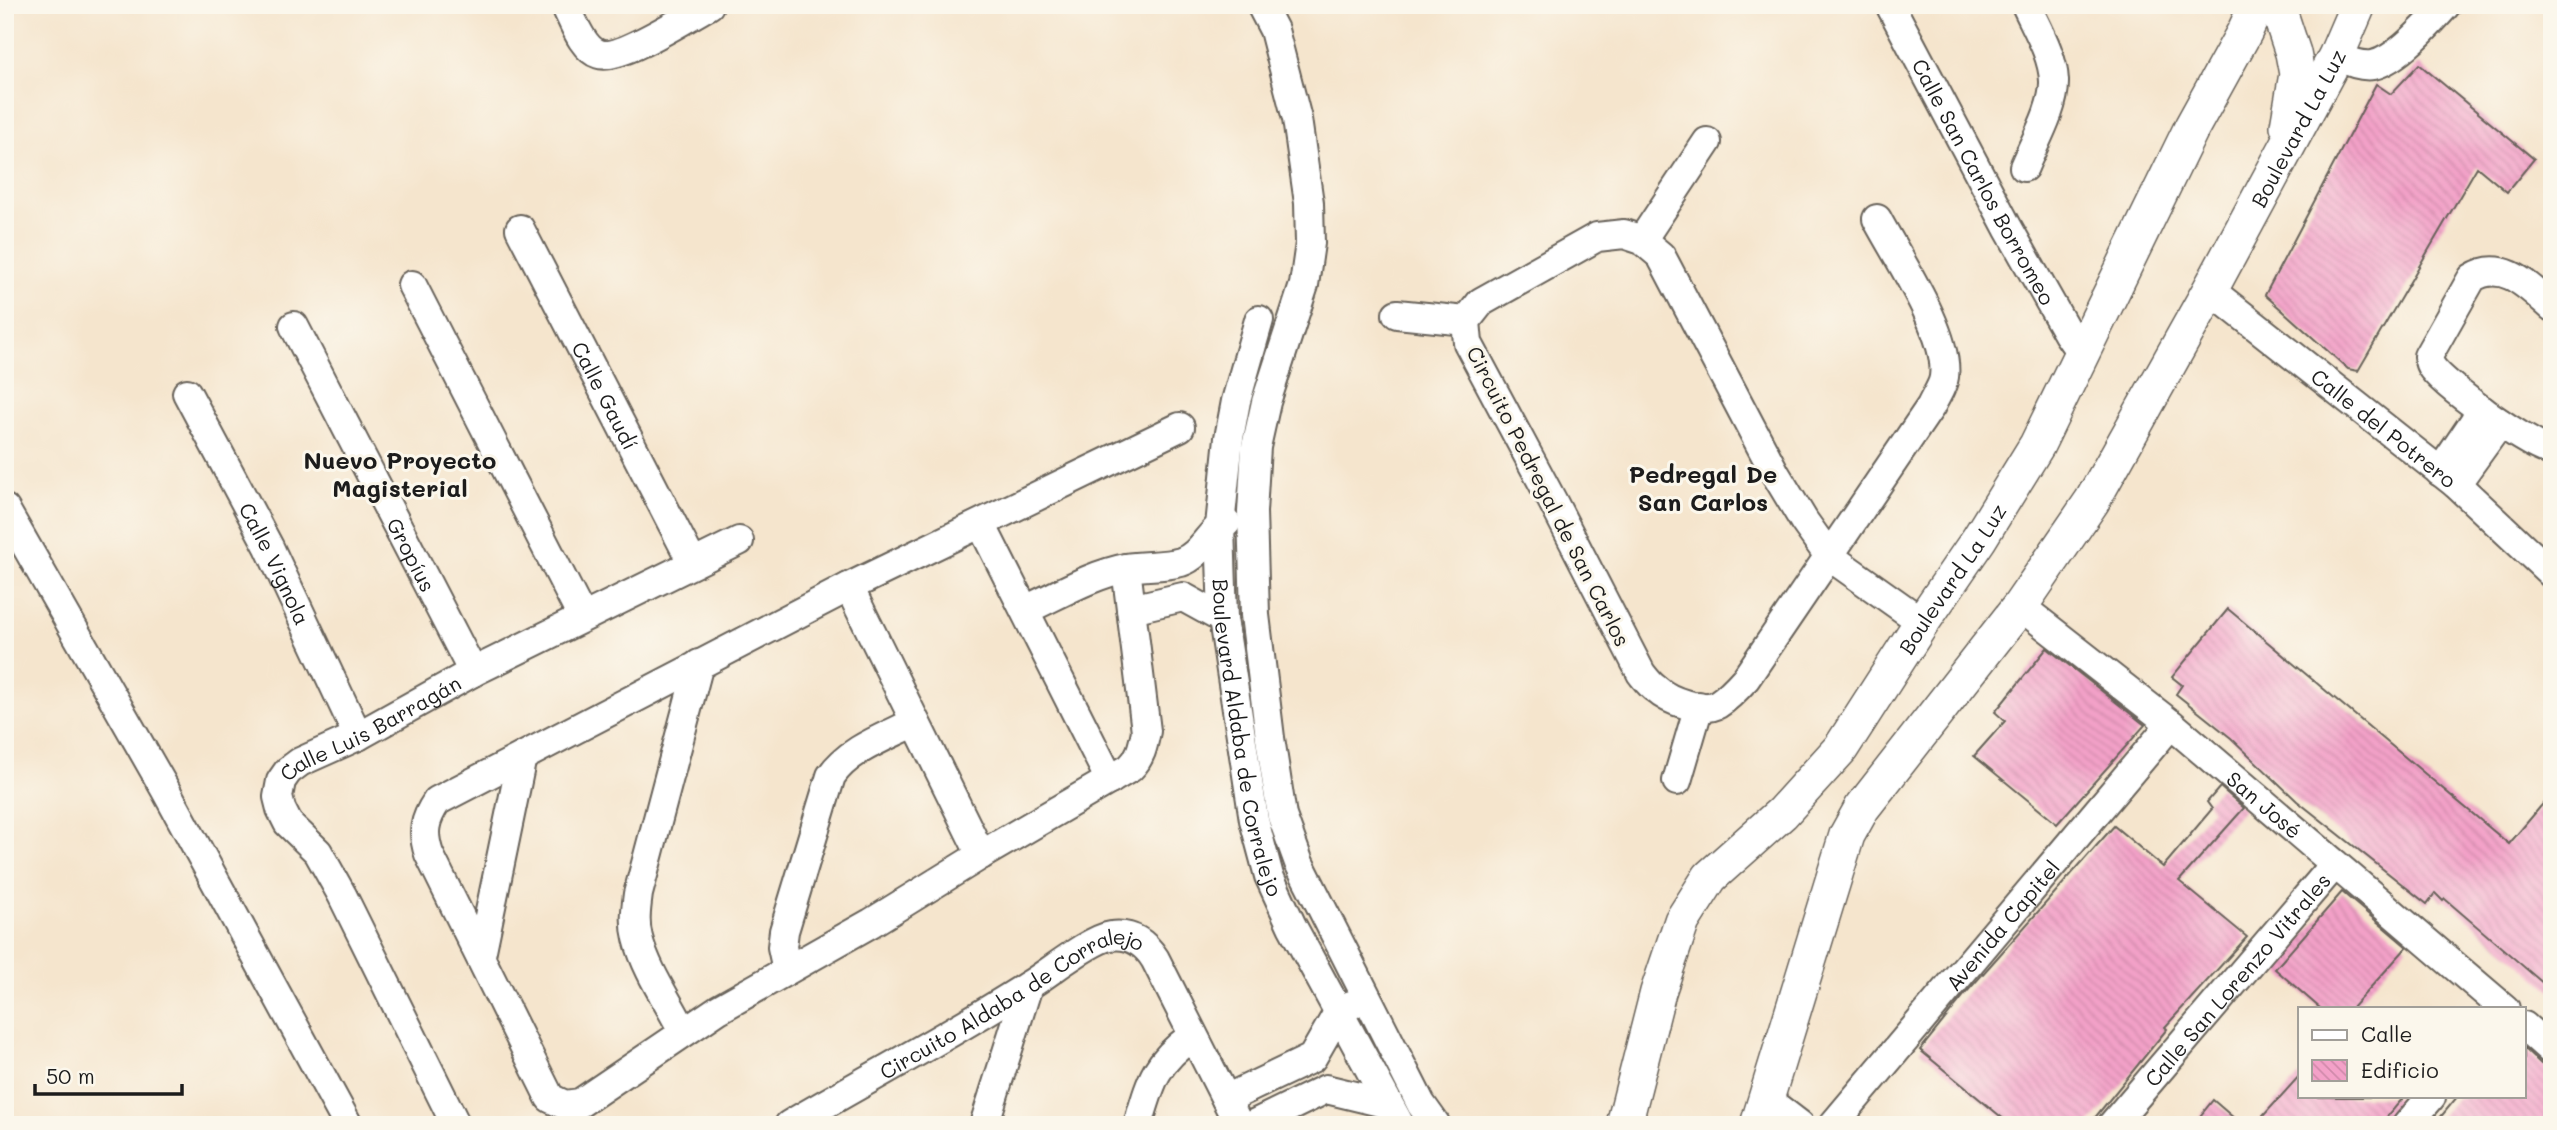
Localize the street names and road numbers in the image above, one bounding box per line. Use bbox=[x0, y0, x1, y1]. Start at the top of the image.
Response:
street label: Boulevard La Luz bbox=[2244, 45, 2351, 211]
street label: Calle San Carlos Borromeo bbox=[1907, 53, 2062, 309]
street label: Calle Gaudí bbox=[567, 336, 645, 454]
street label: Circuito Pedregal de San Carlos bbox=[1461, 341, 1637, 651]
street label: Calle del Potrero bbox=[2306, 362, 2462, 493]
street label: Calle Vignola bbox=[234, 497, 317, 629]
street label: Boulevard La Luz bbox=[1892, 498, 2011, 659]
street label: Gropíus bbox=[382, 513, 442, 596]
street label: Boulevard Aldaba de Corralejo bbox=[1208, 578, 1290, 900]
street label: Calle Luis Barragán bbox=[272, 668, 465, 785]
street label: San José bbox=[2222, 764, 2308, 844]
street label: Avenida Capitel bbox=[1939, 854, 2065, 996]
street label: Calle San Lorenzo Vitrales bbox=[2138, 867, 2336, 1091]
street label: Circuito Aldaba de Corralejo bbox=[874, 922, 1151, 1084]

